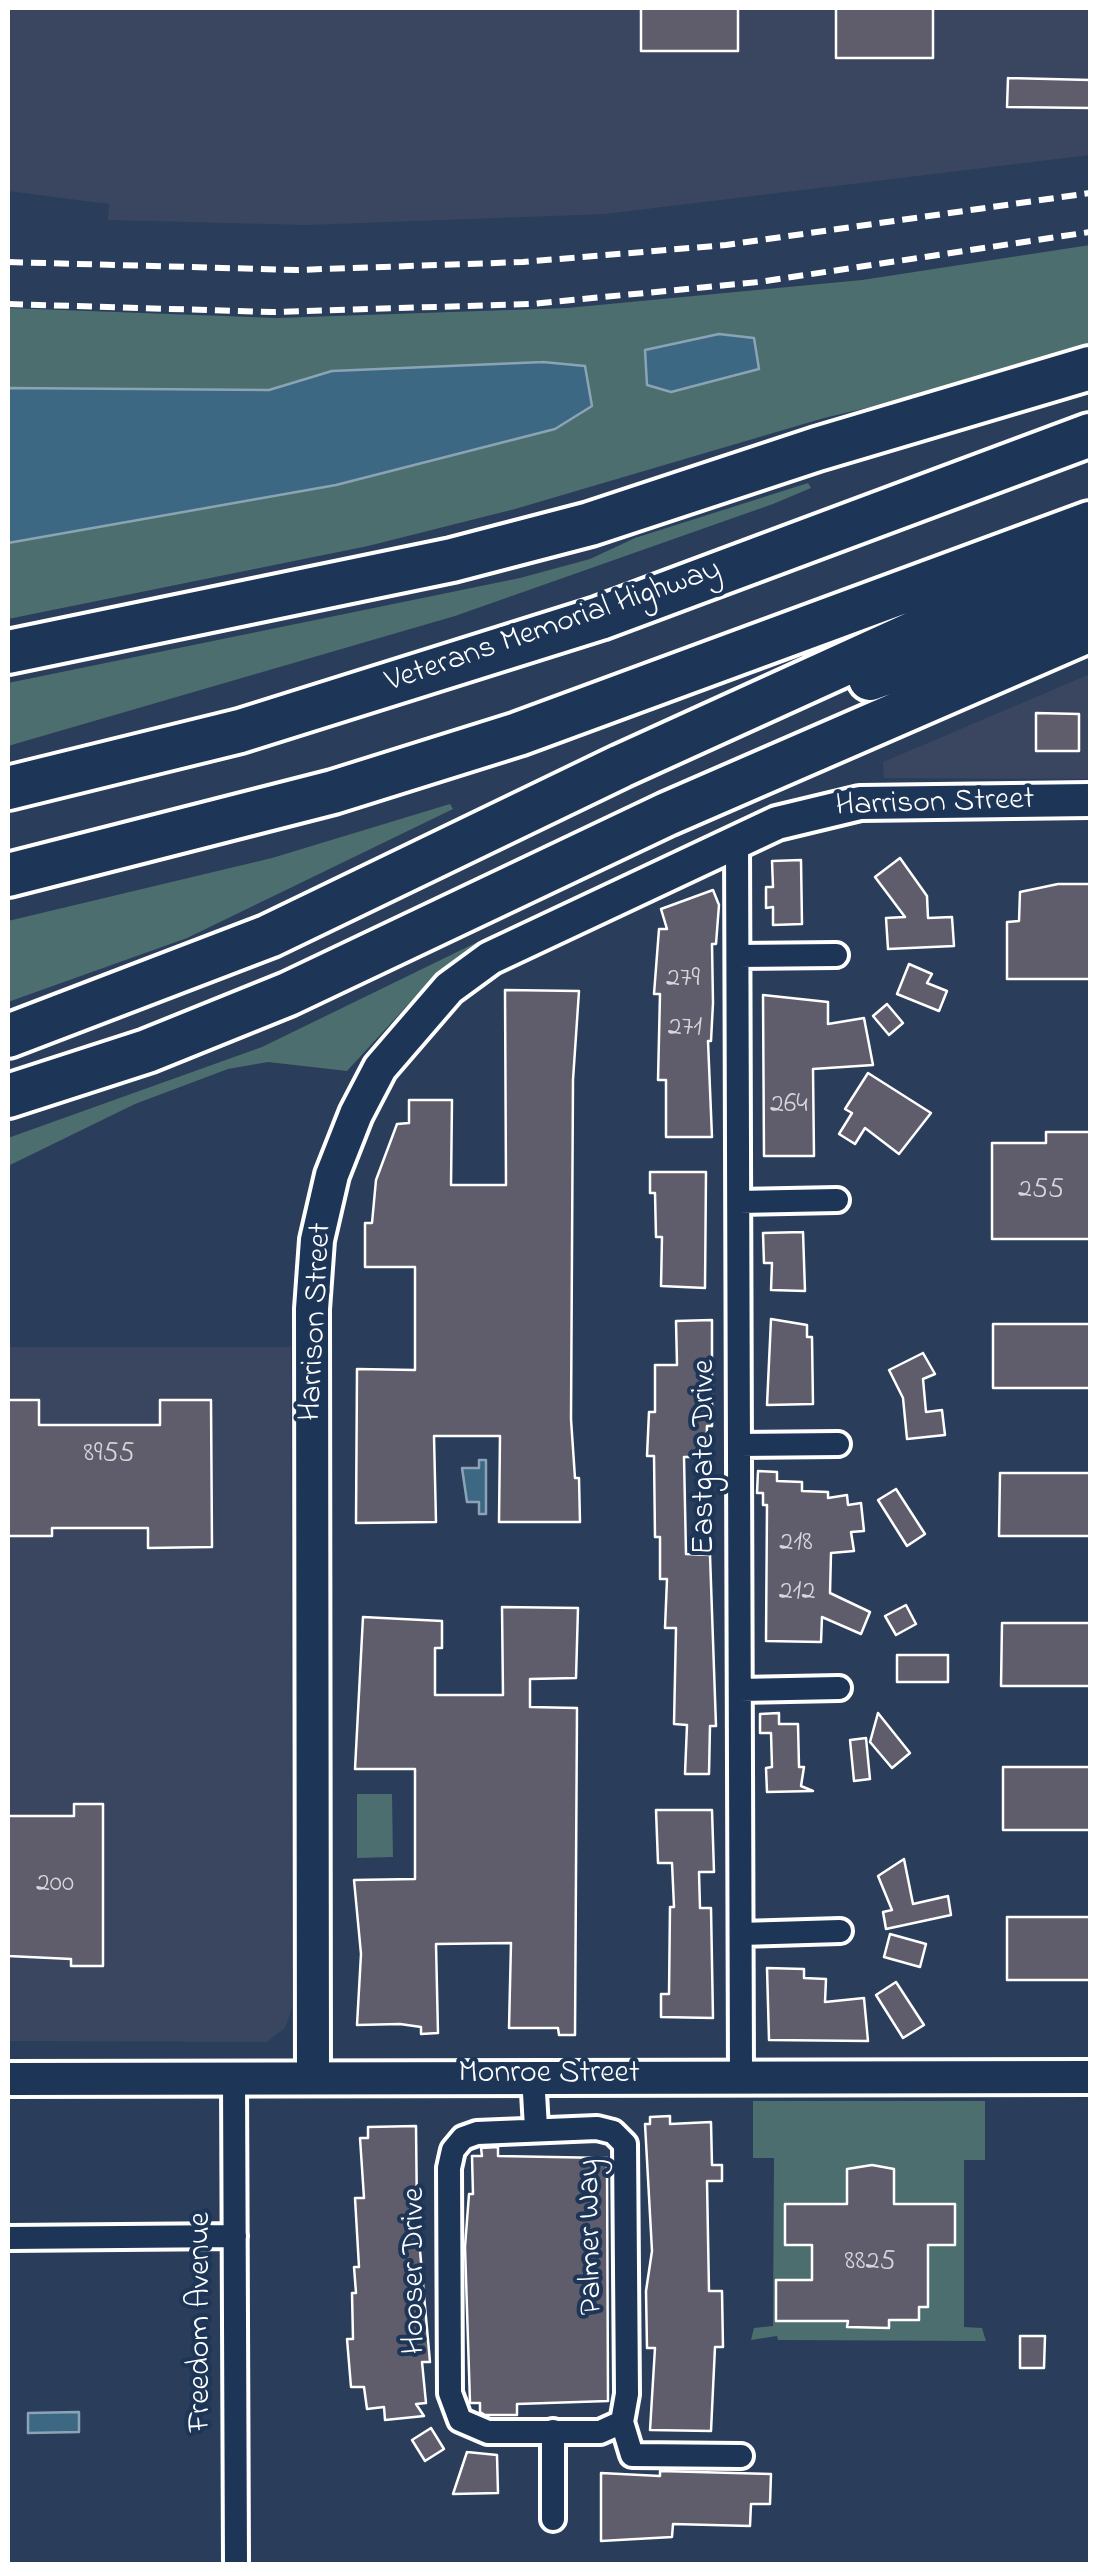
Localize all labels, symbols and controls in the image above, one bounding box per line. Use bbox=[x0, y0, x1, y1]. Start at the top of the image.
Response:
street label: Veterans Memorial Highway bbox=[381, 553, 727, 703]
street label: Harrison Street bbox=[835, 782, 1035, 828]
house number: 279 bbox=[666, 963, 700, 997]
house number: 271 bbox=[668, 1012, 702, 1046]
house number: 264 bbox=[770, 1089, 808, 1123]
house number: 255 bbox=[1018, 1174, 1064, 1208]
street label: Harrison Street bbox=[294, 1222, 342, 1422]
street label: Eastgate Drive bbox=[688, 1359, 726, 1555]
house number: 8955 bbox=[84, 1438, 134, 1472]
house number: 218 bbox=[779, 1527, 813, 1561]
house number: 212 bbox=[779, 1576, 815, 1610]
house number: 200 bbox=[36, 1868, 74, 1902]
street label: Monroe Street bbox=[458, 2057, 640, 2095]
street label: Palmer Way bbox=[572, 2159, 614, 2315]
street label: Hooser Drive bbox=[398, 2187, 436, 2355]
street label: Freedom Avenue bbox=[184, 2212, 222, 2432]
house number: 8825 bbox=[845, 2246, 895, 2280]

